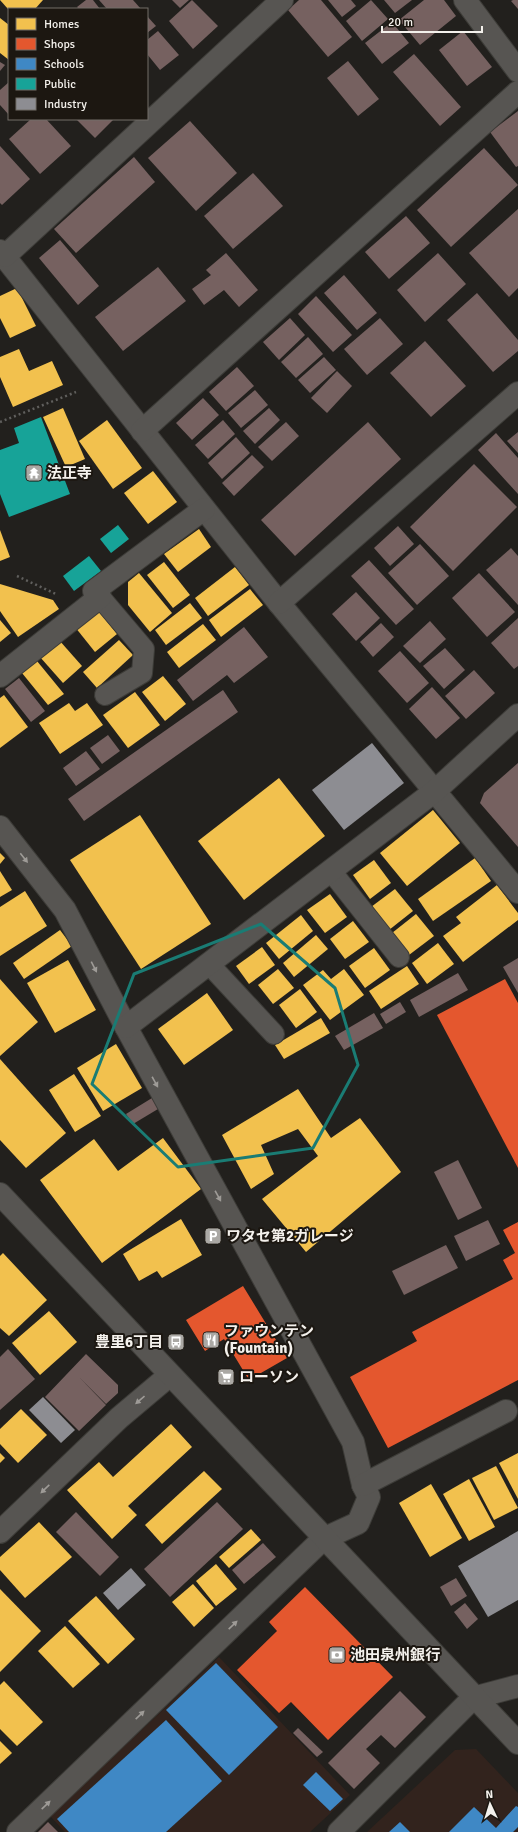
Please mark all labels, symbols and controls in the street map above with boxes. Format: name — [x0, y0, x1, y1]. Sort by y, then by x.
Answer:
legend — [8, 8, 148, 120]
scale bar — [382, 8, 482, 34]
text: 20 m — [388, 15, 413, 30]
text: Homes — [44, 17, 79, 32]
text: Shops — [44, 37, 75, 52]
text: Schools — [44, 57, 84, 72]
text: Public — [44, 77, 76, 92]
text: Industry — [44, 97, 87, 112]
temple icon: 法正寺 — [24, 463, 44, 483]
place label: 法正寺 — [47, 464, 92, 482]
one-way arrow — [20, 853, 28, 864]
one-way arrow — [91, 961, 97, 973]
one-way arrow — [152, 1076, 159, 1087]
one-way arrow — [214, 1190, 221, 1201]
parking icon: ワタセ第2ガレージ — [203, 1226, 223, 1246]
place label: ワタセ第2ガレージ — [226, 1227, 354, 1245]
place label: ファウンテン (Fountain) — [224, 1322, 314, 1357]
restaurant icon: ファウンテン (Fountain) — [201, 1330, 221, 1350]
bus stop icon: 豊里6丁目 — [166, 1332, 186, 1352]
place label: 豊里6丁目 — [95, 1333, 163, 1351]
supermarket icon: ローソン — [216, 1367, 236, 1387]
place label: ローソン — [239, 1368, 299, 1386]
one-way arrow — [135, 1396, 146, 1405]
one-way arrow — [40, 1484, 50, 1494]
one-way arrow — [229, 1621, 238, 1630]
bank icon: 池田泉州銀行 — [327, 1645, 347, 1665]
place label: 池田泉州銀行 — [350, 1646, 440, 1664]
one-way arrow — [135, 1710, 145, 1720]
north arrow — [470, 1784, 510, 1824]
text: N — [485, 1788, 494, 1801]
one-way arrow — [41, 1800, 51, 1810]

